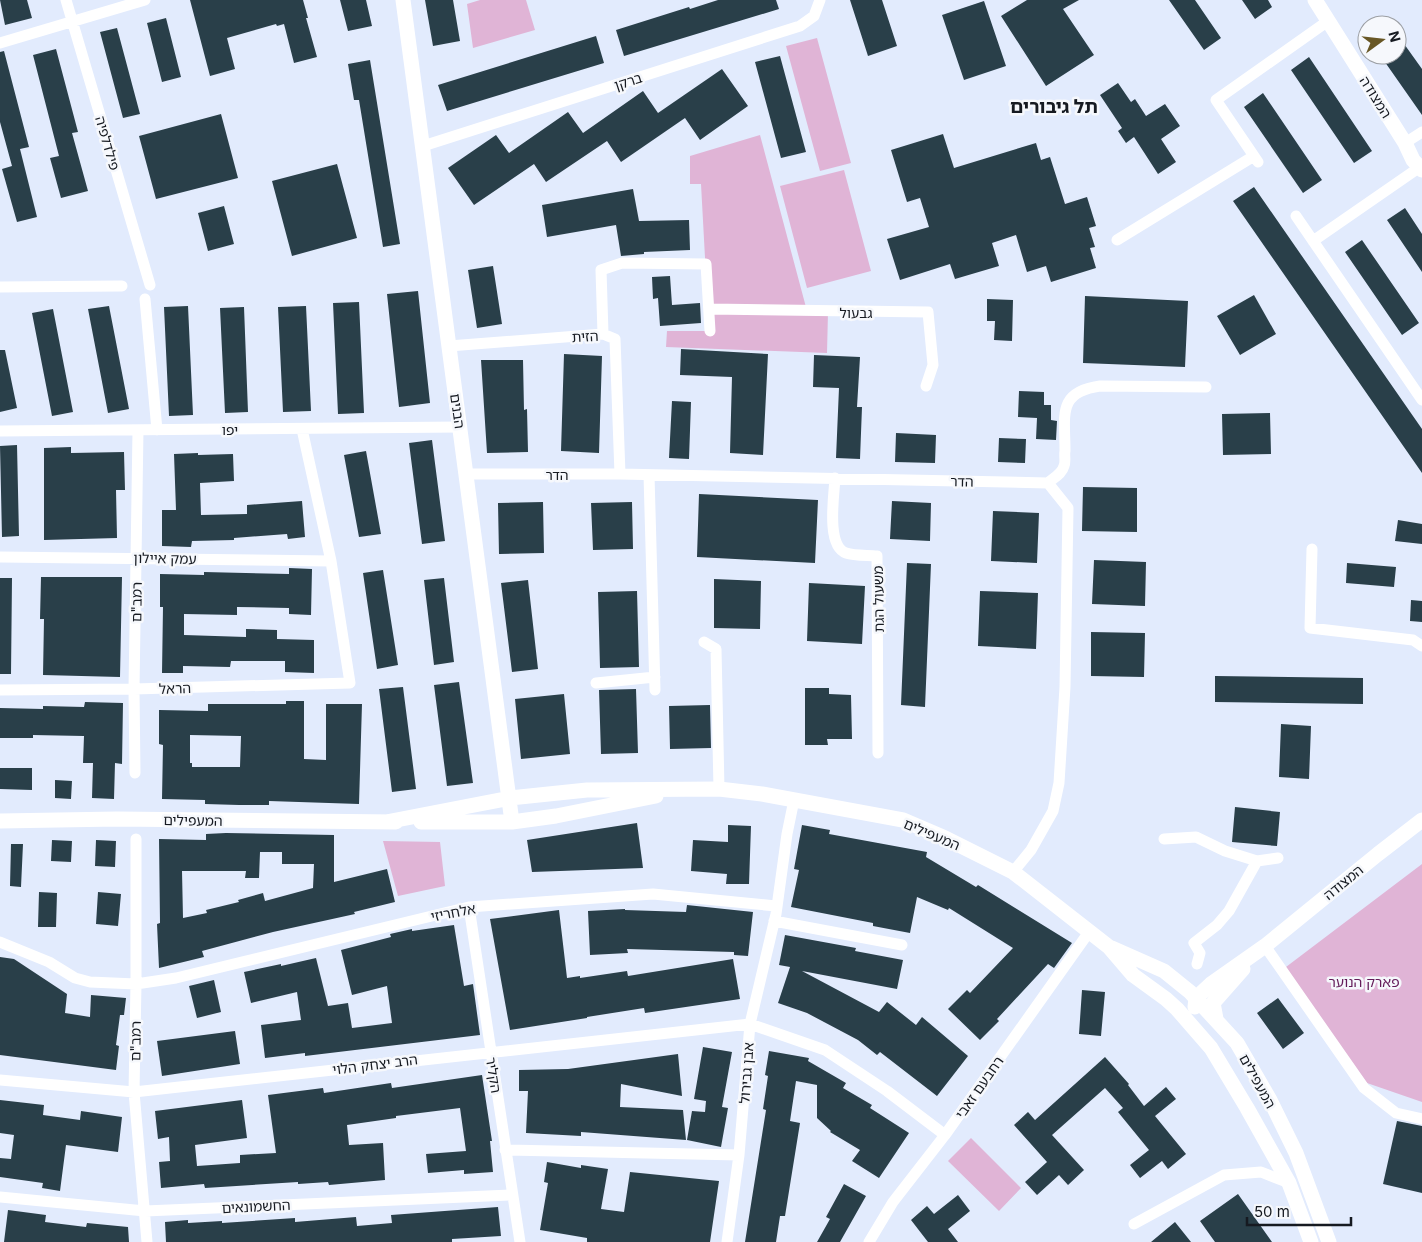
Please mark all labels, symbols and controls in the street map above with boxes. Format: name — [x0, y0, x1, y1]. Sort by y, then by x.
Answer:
north arrow — [1357, 15, 1407, 65]
text: N — [1385, 29, 1405, 44]
street label: ברקן — [612, 69, 644, 93]
street label: המצודה — [1357, 73, 1395, 121]
district label: תל גיבורים — [1010, 95, 1098, 118]
street label: פילדלפיה — [92, 114, 124, 172]
street label: גבעול — [839, 304, 873, 321]
street label: הזית — [571, 327, 599, 345]
street label: הבנים — [447, 392, 469, 430]
street label: יפו — [222, 421, 238, 438]
street label: הדר — [545, 466, 569, 483]
street label: הדר — [950, 472, 974, 490]
street label: עמק איילון — [133, 549, 197, 567]
street label: משעול הגת — [869, 565, 887, 633]
street label: רמב"ם — [127, 582, 145, 622]
street label: הראל — [159, 679, 191, 697]
street label: המעפילים — [163, 811, 223, 829]
street label: המעפילים — [901, 815, 963, 853]
street label: המצודה — [1320, 861, 1366, 903]
street label: אלחריזי — [429, 899, 477, 925]
park label: פארק הנוער — [1328, 973, 1400, 990]
street label: רמב"ם — [126, 1021, 144, 1061]
street label: אבן גבירול — [735, 1042, 757, 1104]
street label: הרב יצחק הלוי — [331, 1050, 419, 1078]
street label: המעפילים — [1236, 1051, 1280, 1111]
street label: רחבעם זאבי — [951, 1053, 1007, 1121]
street label: הקליר — [483, 1056, 505, 1094]
scale bar — [1247, 1194, 1351, 1226]
street label: החשמונאים — [221, 1196, 291, 1216]
text: 50 m — [1254, 1202, 1290, 1221]

